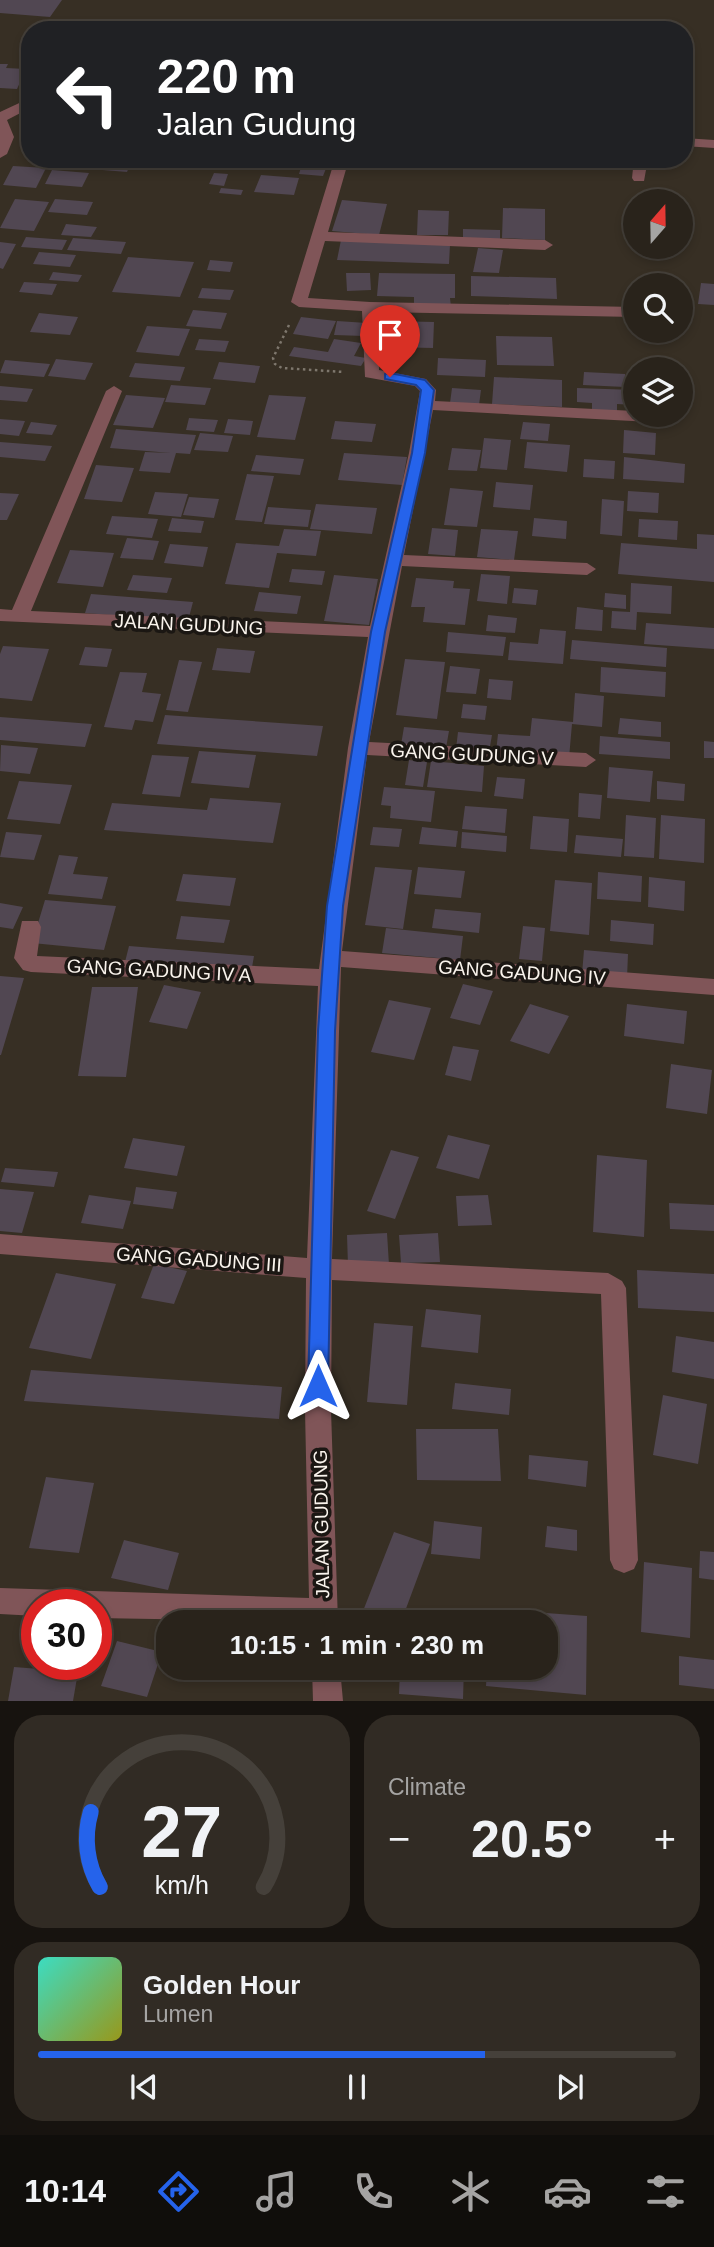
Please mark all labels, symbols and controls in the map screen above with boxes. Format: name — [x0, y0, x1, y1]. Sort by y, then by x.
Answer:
icon: left — [42, 49, 133, 140]
text: 220 m — [157, 49, 296, 103]
text: Jalan Gudung — [157, 106, 356, 142]
north arrow — [623, 189, 693, 259]
map controls — [623, 189, 693, 427]
button: search — [623, 273, 693, 343]
pin — [360, 305, 420, 377]
icon: arrive — [371, 316, 409, 354]
button: layers — [623, 357, 693, 427]
street label: JALAN GUDUNG — [114, 610, 264, 639]
street label: GANG GUDUNG V — [390, 740, 555, 769]
street label: GANG GADUNG IV A — [66, 955, 252, 986]
street label: GANG GADUNG IV — [438, 956, 607, 989]
street label: GANG GADUNG III — [116, 1243, 282, 1276]
position arrow — [281, 1349, 355, 1423]
street label: JALAN GUDUNG — [310, 1449, 333, 1599]
speed limit sign: 30 — [21, 1589, 112, 1680]
text: 10:15 · 1 min · 230 m — [230, 1630, 484, 1660]
text: Climate — [388, 1774, 466, 1800]
text: 27 — [142, 1792, 222, 1873]
text: 20.5° — [471, 1810, 593, 1868]
text: − — [388, 1818, 410, 1860]
text: + — [654, 1818, 676, 1860]
text: km/h — [155, 1871, 209, 1899]
text: Golden Hour — [143, 1970, 300, 2000]
text: Lumen — [143, 2001, 213, 2027]
icon: previous — [125, 2068, 163, 2106]
icon: pause — [338, 2068, 376, 2106]
icon: next — [551, 2068, 589, 2106]
icon: directions — [154, 2167, 203, 2216]
icon: music — [252, 2167, 301, 2216]
icon: phone — [349, 2167, 398, 2216]
icon: climate — [446, 2167, 495, 2216]
icon: car — [543, 2167, 592, 2216]
icon: filters — [641, 2167, 690, 2216]
text: 10:14 — [24, 2173, 106, 2209]

